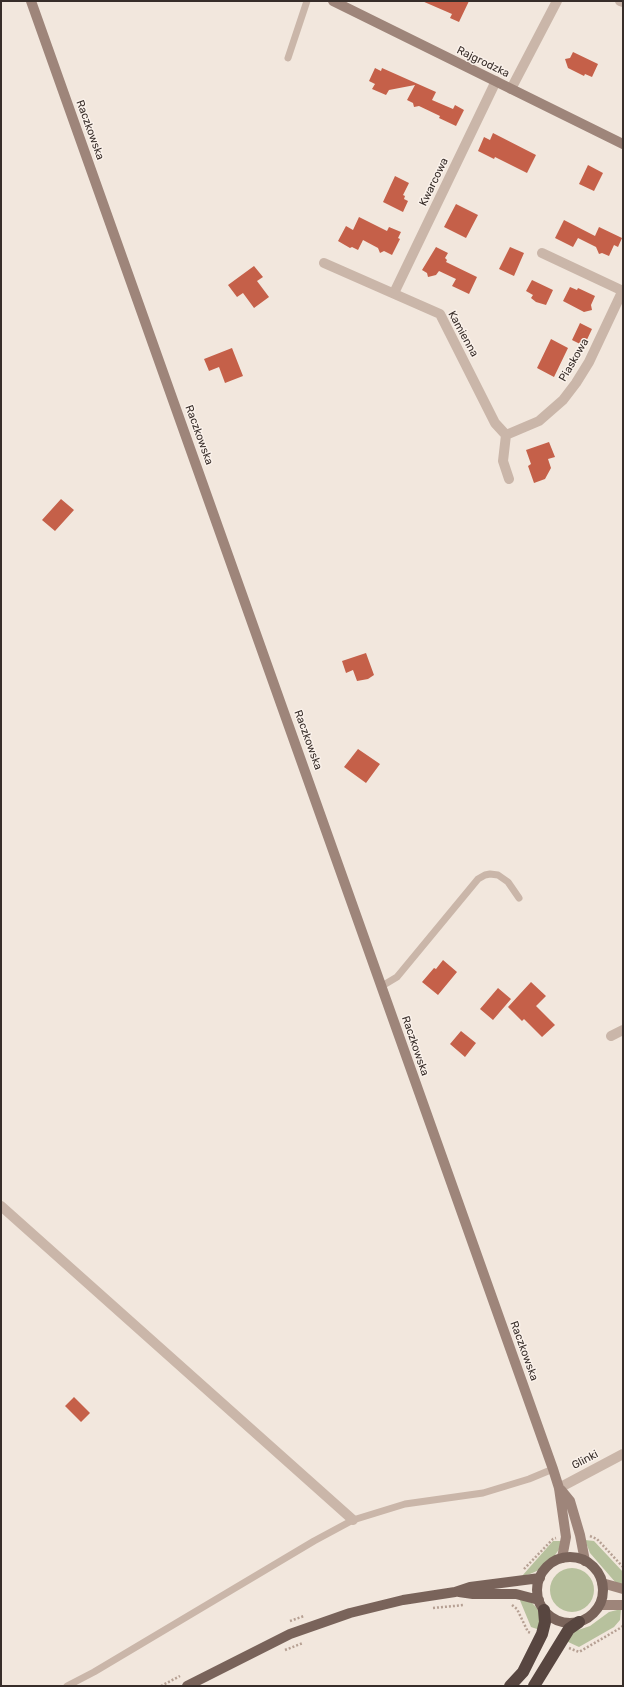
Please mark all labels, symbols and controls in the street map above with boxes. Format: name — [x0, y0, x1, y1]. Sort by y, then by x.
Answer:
street label: Rajgrodzka — [455, 44, 511, 80]
street label: Raczkowska — [73, 98, 107, 162]
street label: Kwarcowa — [417, 156, 451, 208]
street label: Kamienna — [445, 309, 481, 359]
street label: Piaskowa — [556, 336, 592, 384]
street label: Raczkowska — [182, 403, 216, 467]
street label: Raczkowska — [291, 708, 325, 772]
street label: Raczkowska — [399, 1014, 431, 1078]
street label: Raczkowska — [507, 1319, 541, 1383]
street label: Glinki — [570, 1448, 600, 1472]

